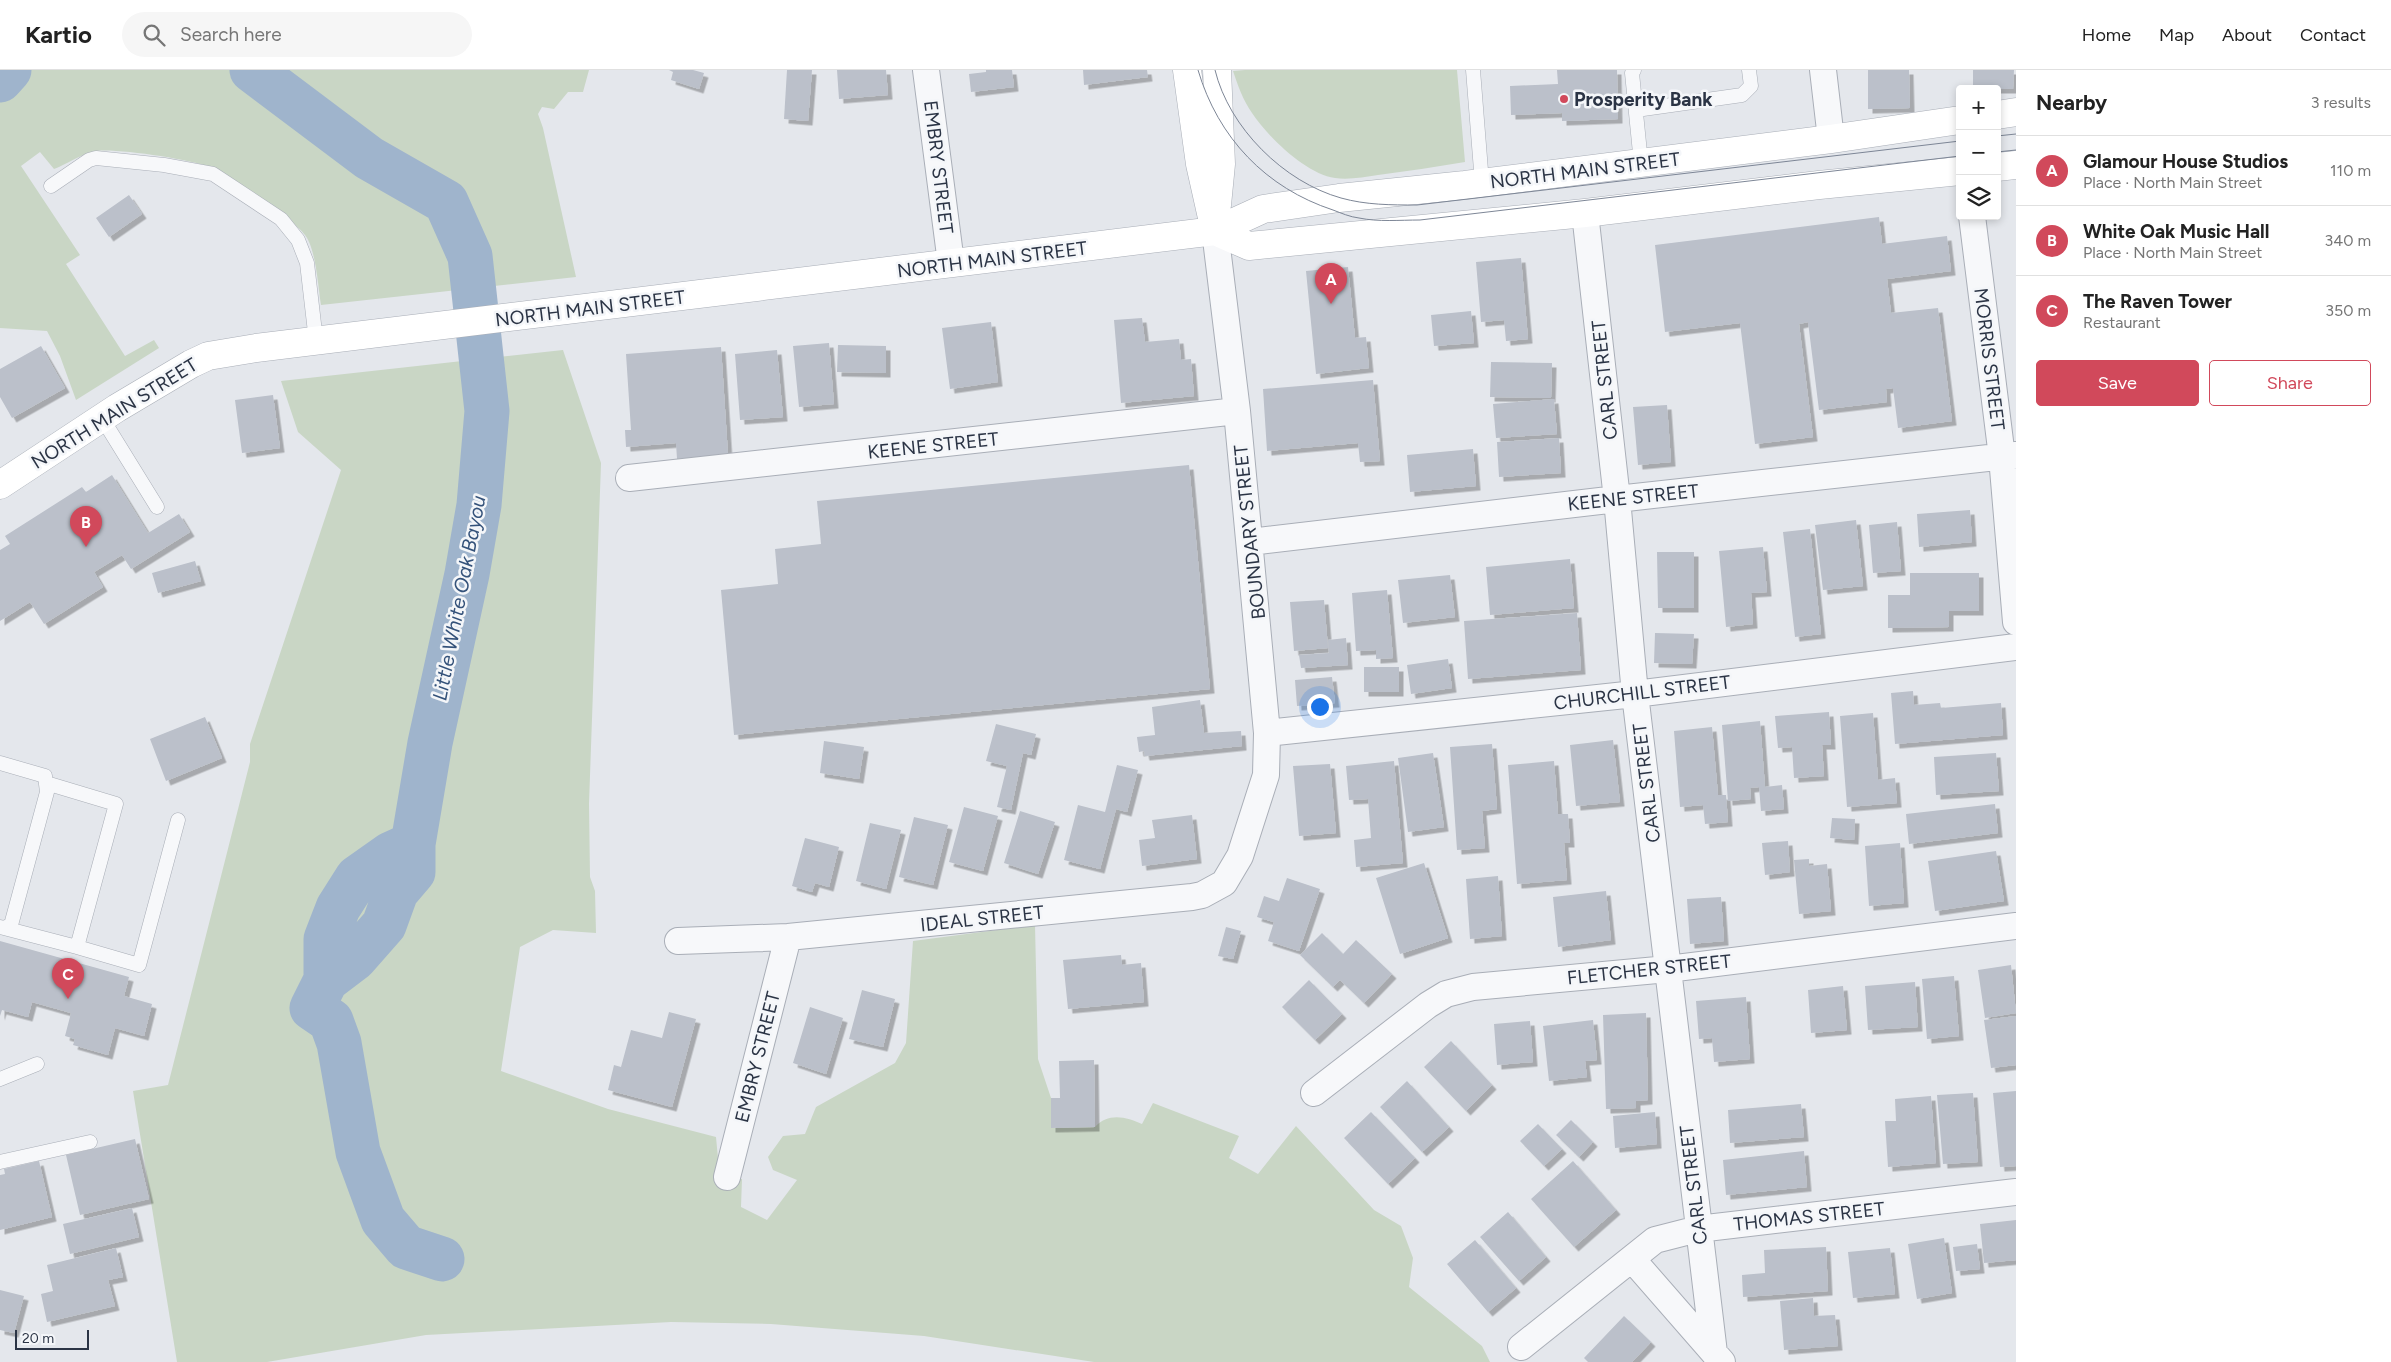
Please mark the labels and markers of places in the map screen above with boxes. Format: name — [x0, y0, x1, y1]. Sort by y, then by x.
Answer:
place label: Prosperity Bank — [1574, 88, 1713, 111]
marker: Prosperity Bank — [1558, 93, 1570, 105]
pin: A — [1315, 263, 1347, 304]
pin: B — [70, 506, 102, 547]
pin: C — [52, 958, 84, 999]

